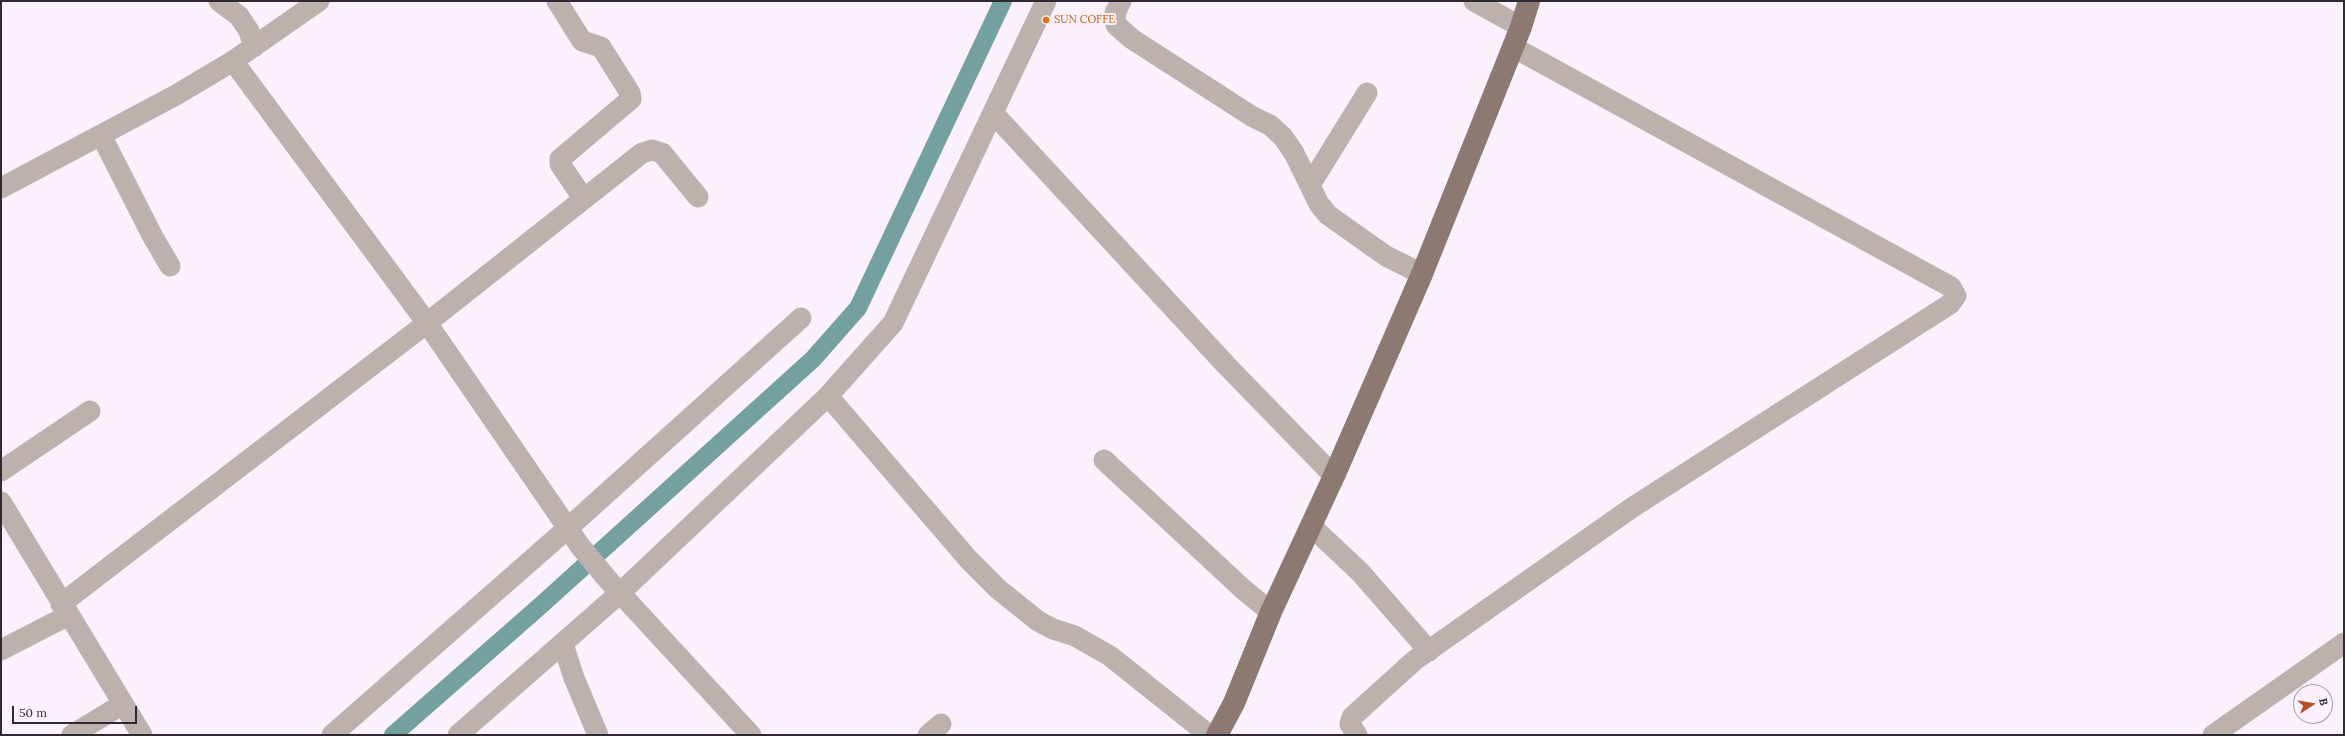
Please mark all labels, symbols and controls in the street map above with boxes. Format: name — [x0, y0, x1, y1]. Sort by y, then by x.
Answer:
place label: SUN COFFE — [1054, 13, 1115, 27]
marker: SUN COFFE — [1041, 15, 1051, 25]
north arrow — [2293, 684, 2333, 724]
text: B — [2316, 697, 2331, 707]
scale bar — [14, 698, 139, 724]
text: 50 m — [19, 705, 47, 720]

